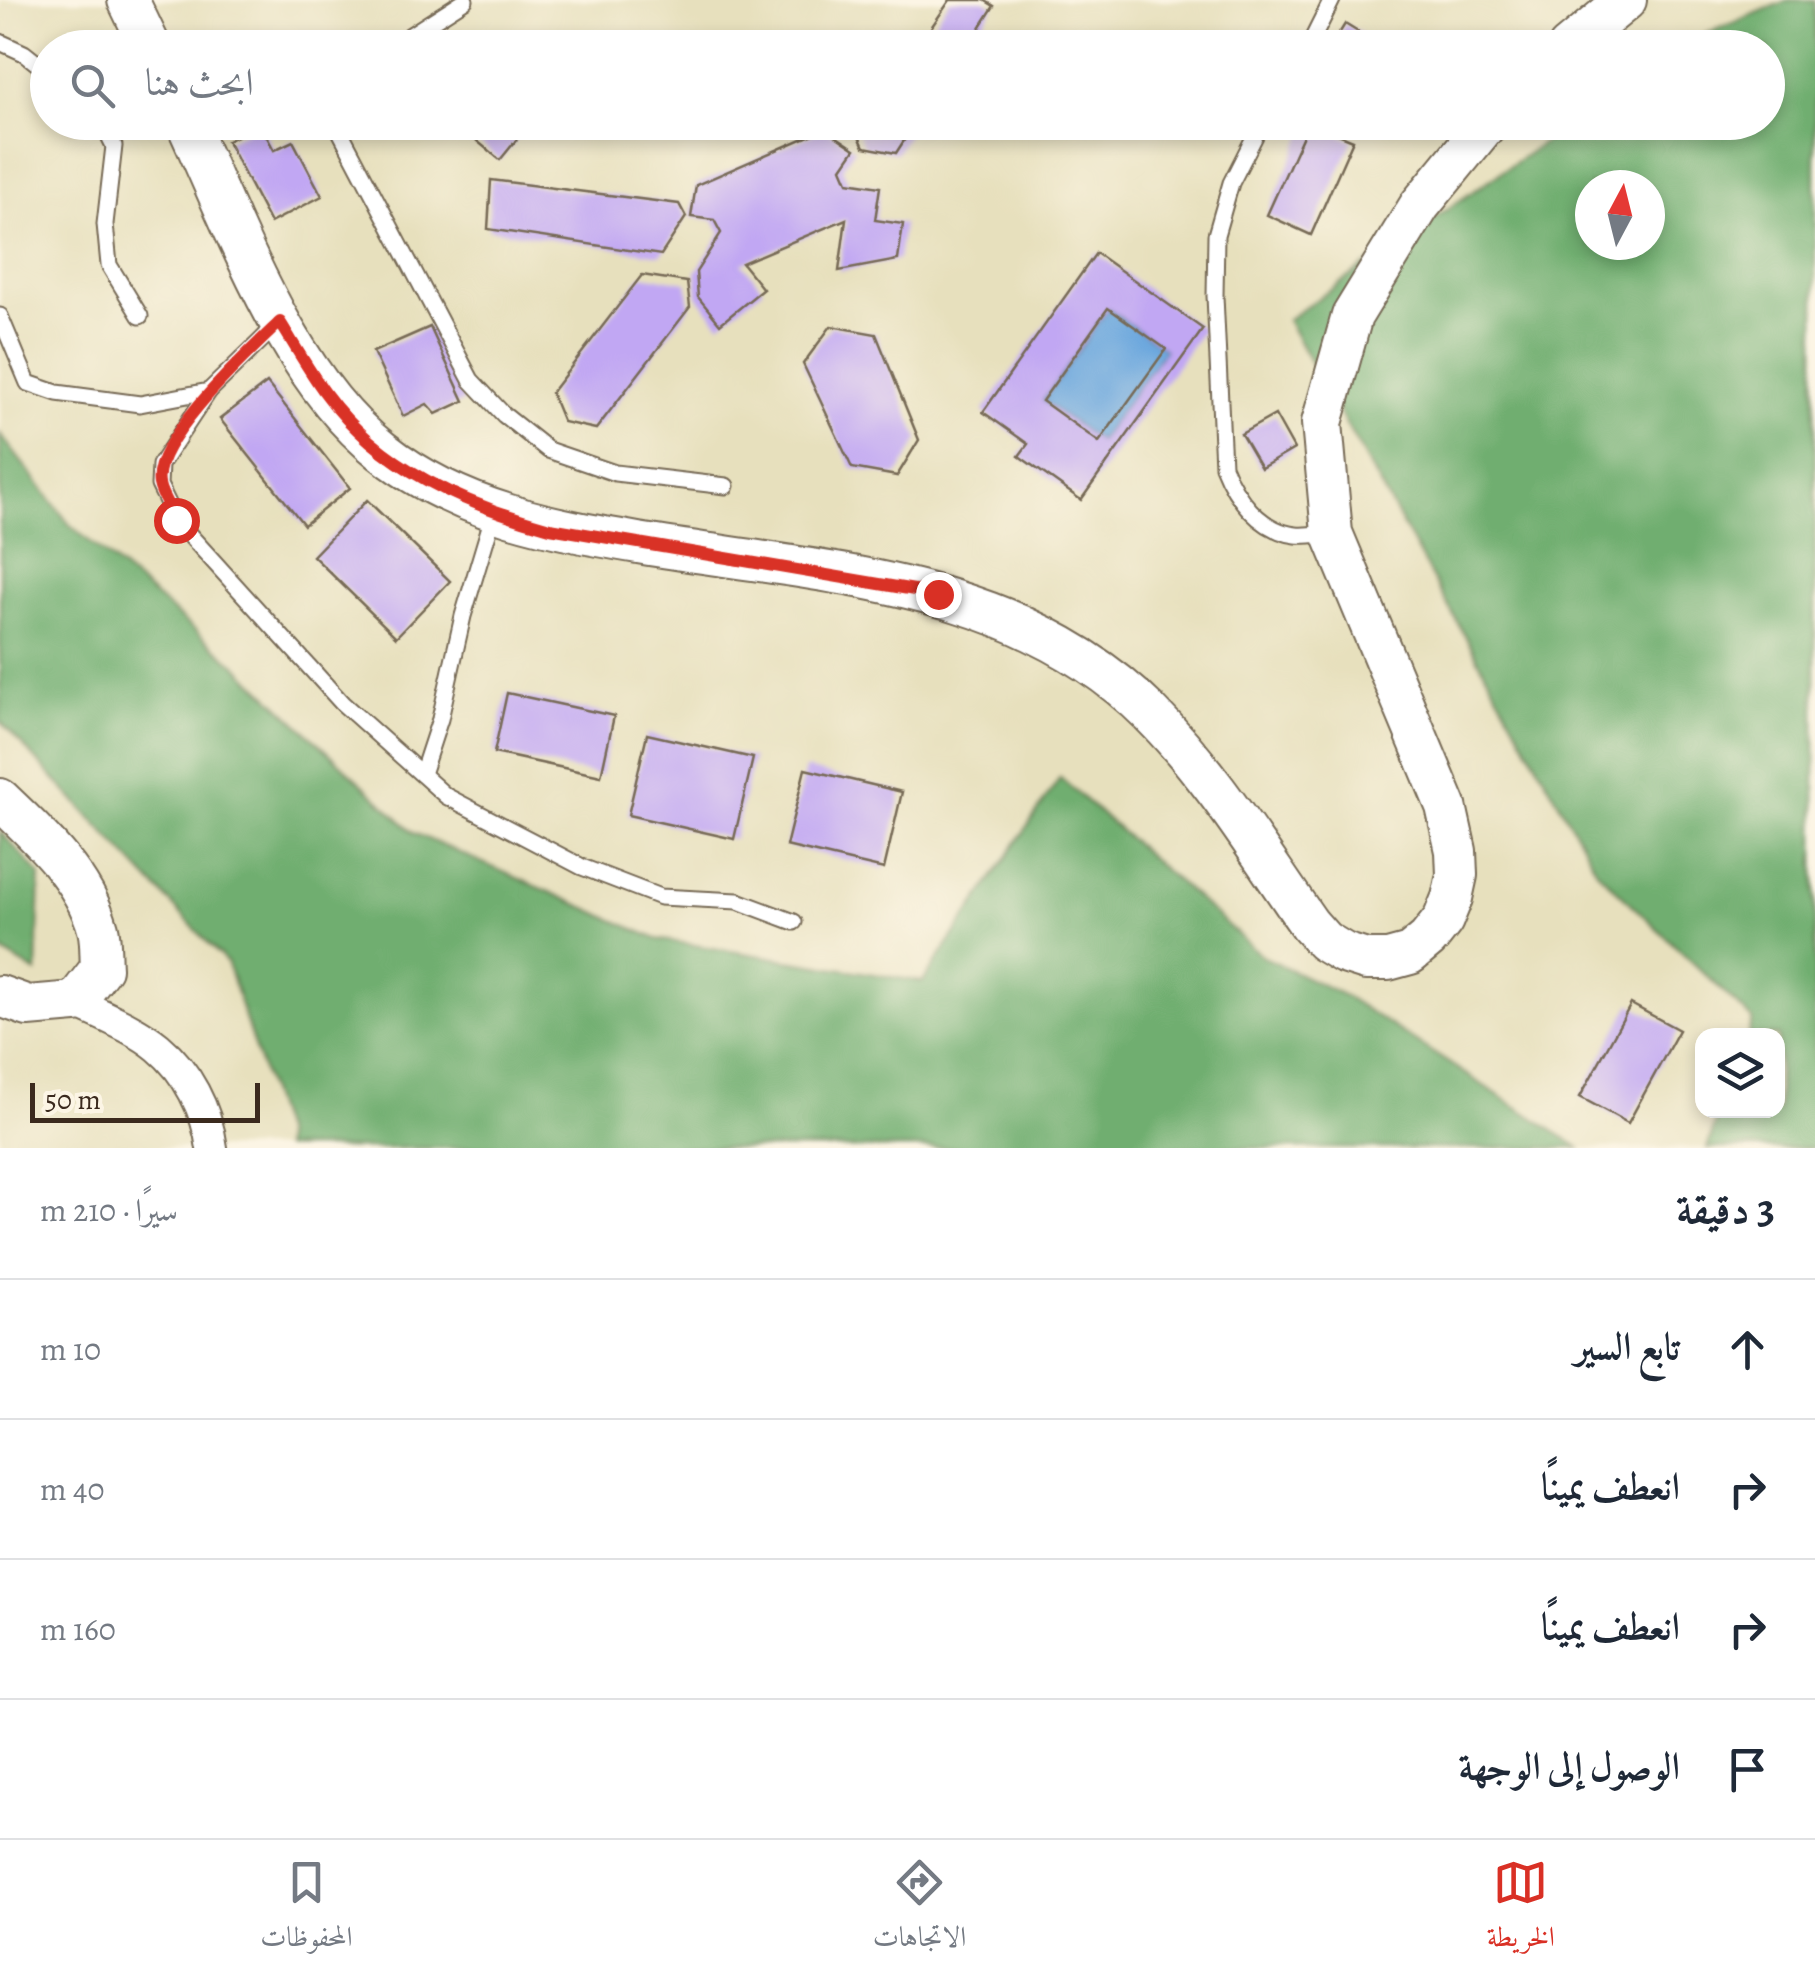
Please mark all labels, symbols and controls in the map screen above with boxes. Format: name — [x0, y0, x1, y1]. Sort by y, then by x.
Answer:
search box — [30, 30, 1785, 140]
text: ابحث هنا — [145, 56, 254, 108]
icon: search — [65, 58, 120, 113]
north arrow — [1575, 170, 1665, 260]
route start — [154, 498, 200, 544]
route end — [916, 572, 962, 618]
map controls — [1695, 1028, 1785, 1118]
button: layers — [1695, 1028, 1785, 1118]
scale bar — [30, 1078, 260, 1122]
text: 50 m — [45, 1081, 101, 1119]
text: 3 دقيقة — [1676, 1180, 1775, 1237]
text: سيرًا · 210 m — [40, 1188, 178, 1232]
text: تابع السير — [1574, 1320, 1680, 1372]
icon: ahead — [1720, 1322, 1775, 1377]
text: 10 m — [40, 1327, 101, 1371]
text: انعطف يمينًا — [1541, 1460, 1680, 1512]
icon: right — [1720, 1462, 1775, 1517]
text: 40 m — [40, 1467, 105, 1511]
text: انعطف يمينًا — [1541, 1600, 1680, 1652]
icon: right — [1720, 1602, 1775, 1657]
text: 160 m — [40, 1607, 116, 1651]
text: الوصول إلى الوجهة — [1459, 1740, 1680, 1792]
icon: arrive — [1720, 1742, 1775, 1797]
tab: المحفوظات — [260, 1855, 352, 1964]
tab: الاتجاهات — [873, 1855, 966, 1964]
tab: الخريطة — [1487, 1855, 1555, 1964]

